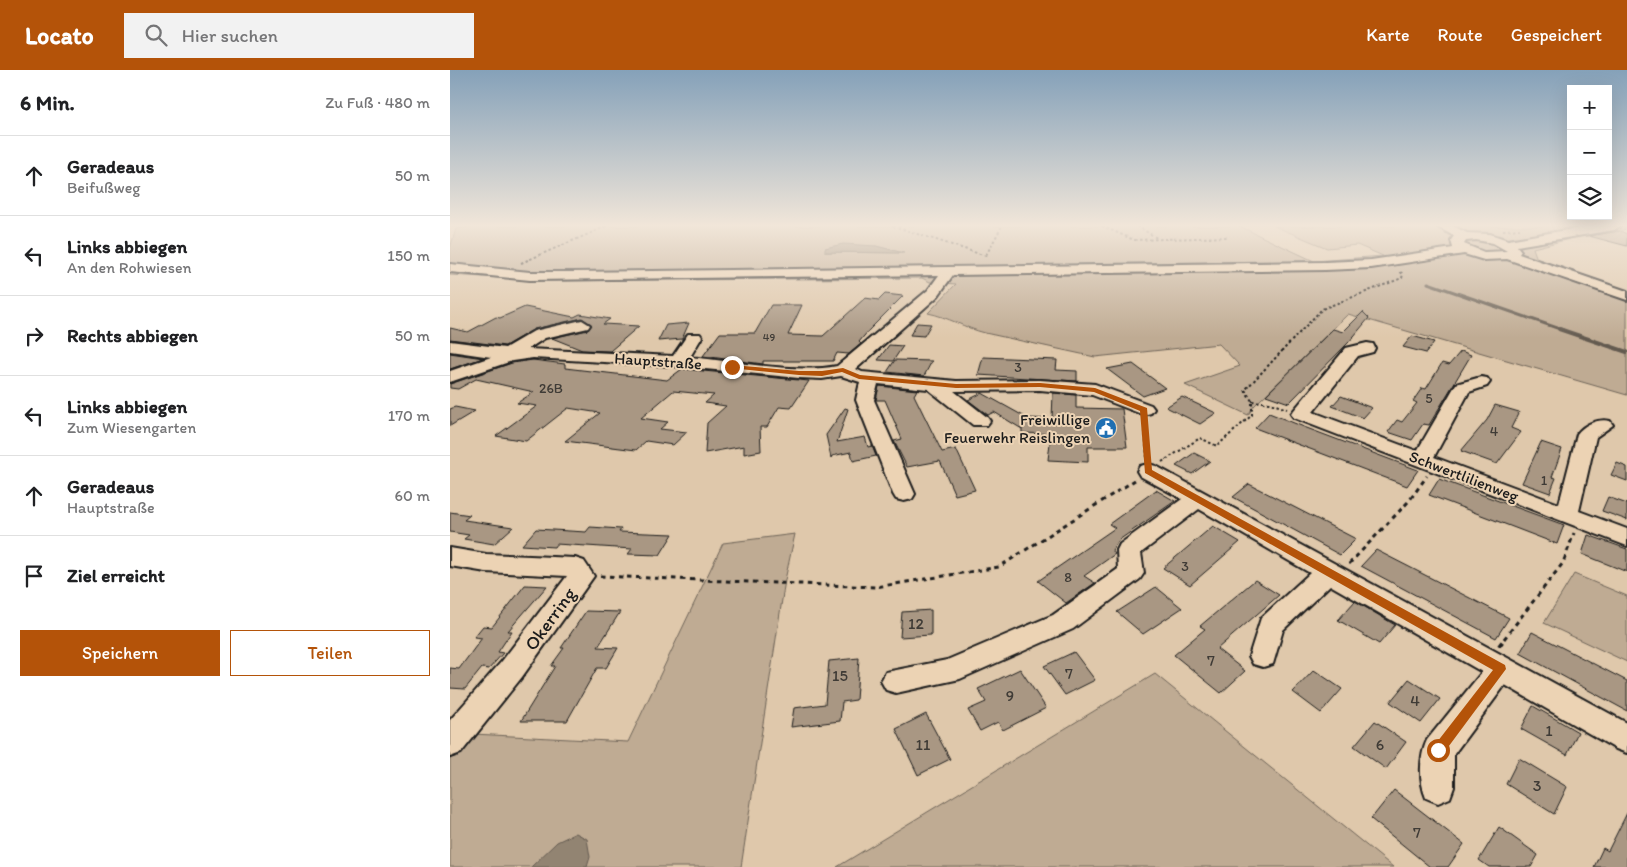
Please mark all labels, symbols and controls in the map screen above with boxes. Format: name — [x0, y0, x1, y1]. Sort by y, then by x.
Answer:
search box — [124, 13, 474, 58]
text: Locato — [25, 21, 94, 50]
icon: search — [142, 21, 170, 49]
text: Hier suchen — [182, 24, 278, 47]
text: Karte — [1366, 24, 1409, 46]
text: Route — [1437, 24, 1483, 46]
text: Gespeichert — [1511, 24, 1602, 46]
map controls — [1567, 85, 1612, 220]
button: + — [1567, 85, 1612, 130]
text: 6 Min. — [20, 90, 75, 115]
text: Zu Fuß · 480 m — [325, 93, 430, 112]
button: − — [1567, 130, 1612, 175]
text: Geradeaus — [67, 155, 154, 178]
icon: ahead — [20, 162, 48, 190]
text: 50 m — [395, 166, 430, 185]
button: layers — [1567, 175, 1612, 220]
text: Beifußweg — [67, 178, 141, 197]
text: Links abbiegen — [67, 235, 187, 258]
icon: left — [20, 242, 48, 270]
text: 150 m — [387, 246, 430, 265]
text: An den Rohwiesen — [67, 258, 192, 277]
icon: right — [20, 322, 48, 350]
text: Rechts abbiegen — [67, 324, 198, 347]
text: 50 m — [395, 326, 430, 345]
house number: 49 — [763, 331, 775, 344]
street label: Hauptstraße — [614, 348, 702, 374]
route end — [721, 356, 744, 379]
house number: 3 — [1014, 359, 1022, 376]
house number: 26B — [539, 380, 563, 397]
house number: 5 — [1425, 390, 1433, 407]
text: Links abbiegen — [67, 395, 187, 418]
icon: left — [20, 402, 48, 430]
text: 170 m — [388, 406, 430, 425]
place label: Freiwillige Feuerwehr Reislingen — [944, 410, 1090, 447]
public building icon: Freiwillige Feuerwehr Reislingen — [1094, 416, 1118, 440]
text: Zum Wiesengarten — [67, 418, 196, 437]
house number: 4 — [1490, 423, 1499, 440]
street label: Schwertlilienweg — [1407, 446, 1522, 506]
house number: 1 — [1541, 472, 1548, 489]
text: Geradeaus — [67, 475, 154, 498]
icon: ahead — [20, 482, 48, 510]
text: 60 m — [395, 486, 430, 505]
text: Hauptstraße — [67, 498, 155, 517]
house number: 3 — [1181, 558, 1189, 575]
icon: arrive — [20, 562, 48, 590]
text: Ziel erreicht — [67, 564, 165, 587]
house number: 8 — [1064, 569, 1072, 586]
street label: Okerring — [519, 583, 581, 655]
house number: 12 — [908, 614, 925, 633]
button: Speichern — [20, 630, 220, 676]
button: Teilen — [230, 630, 430, 676]
house number: 7 — [1207, 651, 1215, 670]
house number: 7 — [1065, 664, 1073, 683]
house number: 15 — [832, 666, 848, 685]
house number: 9 — [1006, 686, 1014, 705]
house number: 4 — [1410, 691, 1420, 710]
house number: 1 — [1545, 721, 1553, 740]
house number: 11 — [916, 735, 931, 754]
house number: 6 — [1376, 735, 1384, 754]
route start — [1427, 739, 1450, 762]
house number: 3 — [1533, 776, 1542, 795]
house number: 7 — [1413, 823, 1421, 842]

